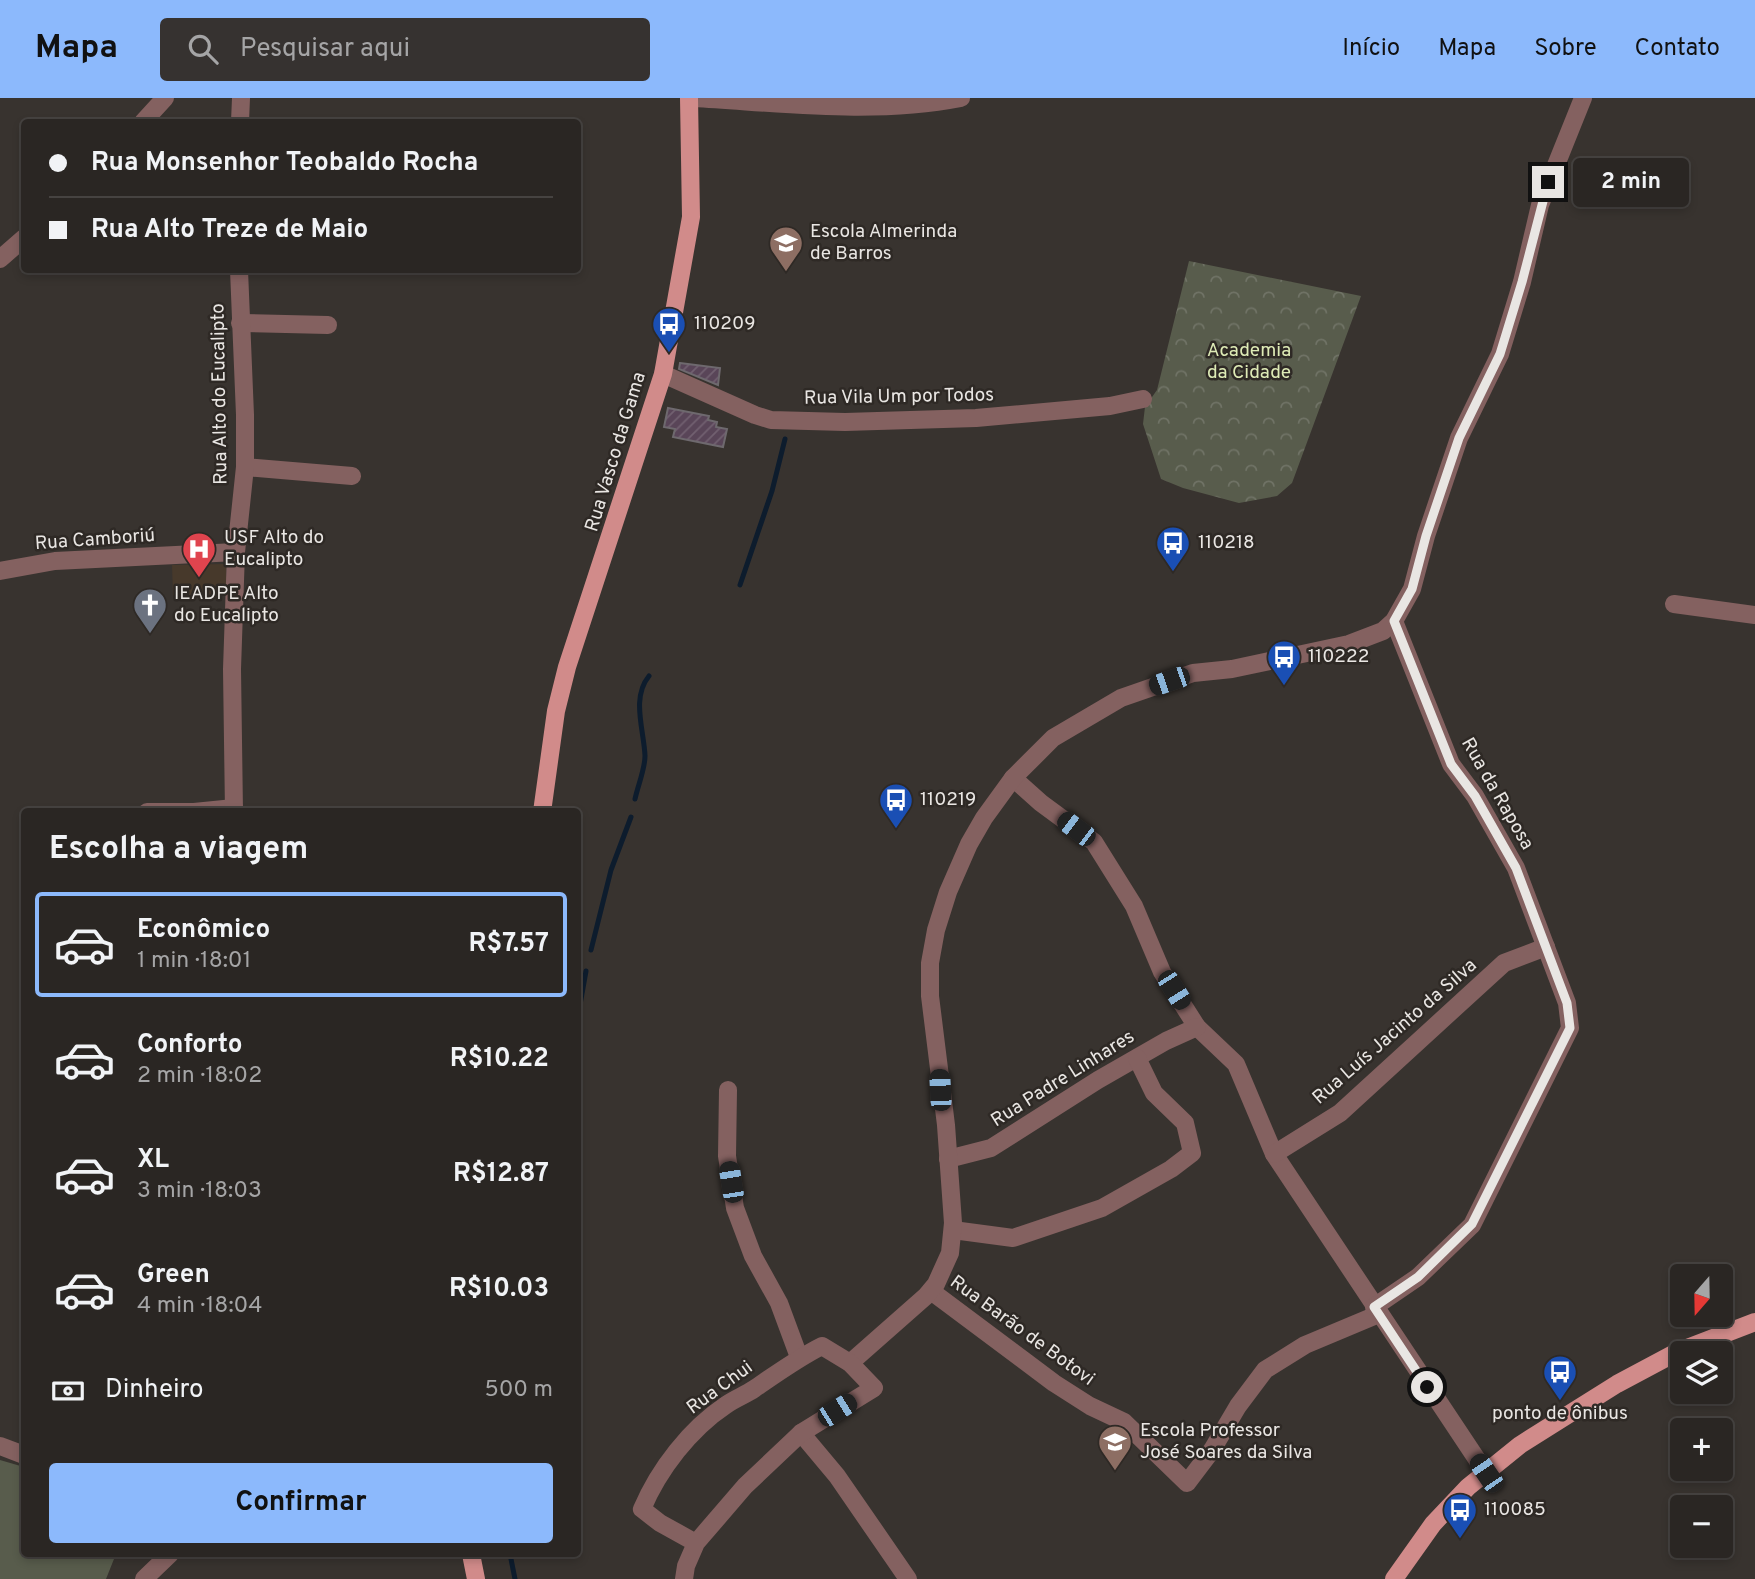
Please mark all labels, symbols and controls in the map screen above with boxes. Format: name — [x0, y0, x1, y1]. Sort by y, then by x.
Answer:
search box — [160, 18, 650, 81]
text: Mapa — [35, 28, 118, 70]
icon: search — [184, 30, 222, 68]
text: Pesquisar aqui — [240, 33, 410, 66]
text: Início — [1342, 34, 1400, 64]
text: Mapa — [1438, 34, 1496, 64]
text: Sobre — [1534, 34, 1597, 64]
text: Contato — [1635, 34, 1720, 64]
text: Rua Monsenhor Teobaldo Rocha — [91, 147, 478, 180]
callout: 2 min — [1572, 158, 1688, 206]
route end — [1532, 166, 1564, 198]
text: 2 min — [1601, 168, 1661, 197]
text: Rua Alto Treze de Maio — [91, 214, 368, 247]
place label: Escola Almerinda de Barros — [810, 220, 957, 266]
school or university icon: Escola Almerinda de Barros — [767, 224, 805, 273]
street label: Rua Alto do Eucalipto — [206, 303, 234, 485]
bus stop icon: 110209 — [650, 305, 688, 354]
place label: 110209 — [694, 312, 756, 336]
park label: Academia da Cidade — [1207, 339, 1291, 385]
street label: Rua Vasco da Gama — [580, 369, 652, 535]
street label: Rua Vila Um por Todos — [804, 383, 994, 411]
street label: Rua Camboriú — [34, 524, 156, 556]
bus stop icon: 110218 — [1154, 524, 1192, 573]
place label: USF Alto do Eucalipto — [224, 526, 324, 572]
hospital icon: USF Alto do Eucalipto — [180, 530, 218, 579]
place label: 110218 — [1198, 531, 1255, 555]
place label: IEADPE Alto do Eucalipto — [174, 582, 279, 628]
church icon: IEADPE Alto do Eucalipto — [131, 586, 169, 635]
bus stop icon: 110222 — [1265, 638, 1303, 687]
place label: 110222 — [1308, 645, 1369, 669]
car — [1146, 664, 1193, 698]
street label: Rua da Raposa — [1455, 734, 1539, 854]
bus stop icon: 110219 — [877, 781, 915, 830]
place label: 110219 — [920, 788, 976, 812]
car — [1053, 808, 1100, 850]
text: Escolha a viagem — [49, 830, 308, 870]
icon: car — [53, 913, 116, 976]
text: Econômico — [137, 914, 270, 947]
text: R$7.57 — [469, 928, 549, 961]
text: 1 min · 18:01 — [137, 947, 251, 976]
street label: Rua Luís Jacinto da Silva — [1308, 954, 1482, 1110]
car — [1154, 967, 1195, 1013]
street label: Rua Padre Linhares — [987, 1025, 1139, 1133]
icon: car — [53, 1028, 116, 1091]
text: Conforto — [137, 1029, 243, 1062]
text: R$10.22 — [450, 1043, 549, 1076]
text: 2 min · 18:02 — [137, 1062, 262, 1091]
car — [929, 1068, 952, 1112]
icon: car — [53, 1143, 116, 1206]
text: XL — [137, 1144, 169, 1177]
text: R$12.87 — [453, 1158, 549, 1191]
car — [718, 1160, 745, 1204]
text: 3 min · 18:03 — [137, 1177, 262, 1206]
icon: car — [53, 1258, 116, 1321]
text: Green — [137, 1259, 210, 1292]
north arrow — [1670, 1264, 1732, 1326]
map controls — [1670, 1264, 1733, 1558]
street label: Rua Barão de Botovi — [945, 1270, 1099, 1392]
text: R$10.03 — [449, 1273, 549, 1306]
text: 4 min · 18:04 — [137, 1292, 263, 1321]
button: layers — [1670, 1341, 1733, 1404]
bus stop icon: ponto de ônibus — [1541, 1353, 1579, 1402]
street label: Rua Chui — [682, 1356, 758, 1420]
route start — [1411, 1371, 1443, 1403]
icon: cash — [49, 1372, 87, 1410]
text: Dinheiro — [105, 1374, 204, 1407]
text: 500 m — [485, 1376, 553, 1405]
car — [814, 1390, 861, 1430]
place label: ponto de ônibus — [1492, 1402, 1628, 1426]
button: + — [1670, 1418, 1733, 1481]
place label: Escola Professor José Soares da Silva — [1140, 1419, 1312, 1465]
school or university icon: Escola Professor José Soares da Silva — [1096, 1423, 1134, 1472]
car — [1466, 1450, 1507, 1496]
button: Confirmar — [49, 1463, 553, 1543]
bus stop icon: 110085 — [1441, 1491, 1479, 1540]
button: − — [1670, 1495, 1733, 1558]
place label: 110085 — [1484, 1498, 1546, 1522]

